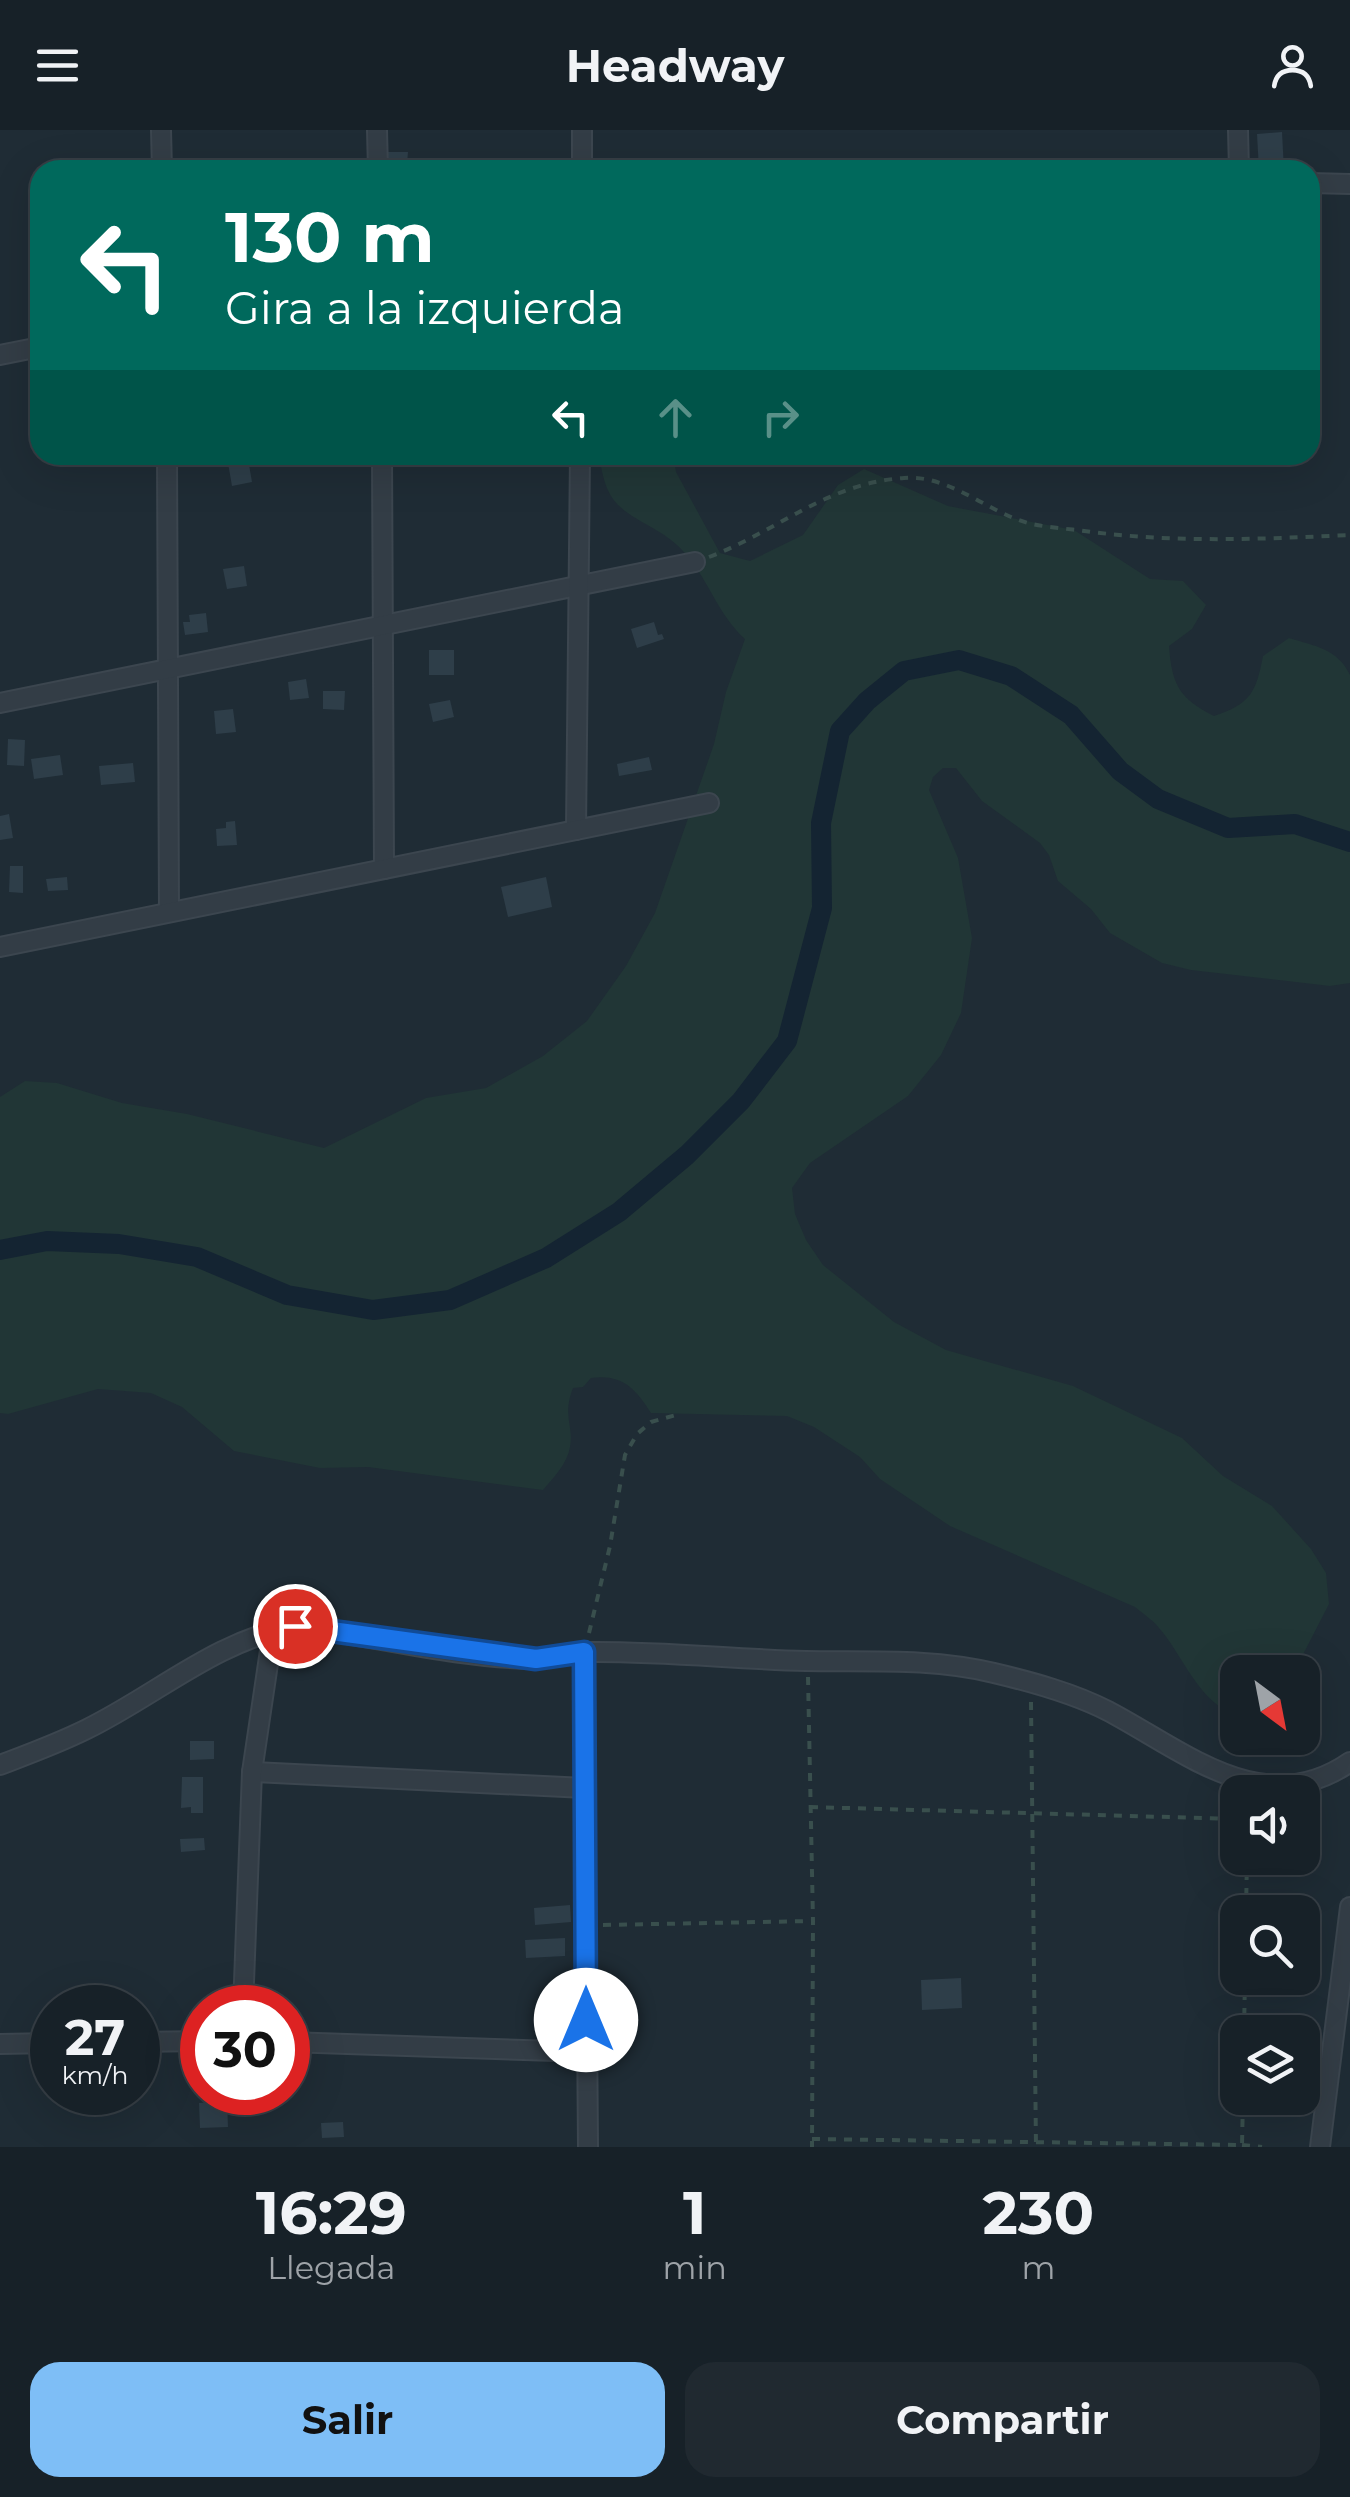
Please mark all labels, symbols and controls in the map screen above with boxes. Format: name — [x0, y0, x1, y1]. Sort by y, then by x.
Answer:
icon: menu — [30, 38, 85, 93]
text: Headway — [566, 38, 784, 93]
icon: person — [1265, 38, 1320, 93]
text: 130 m — [225, 194, 435, 280]
icon: left — [60, 200, 190, 330]
text: Gira a la izquierda — [225, 280, 625, 335]
icon: left — [543, 390, 598, 445]
icon: ahead — [648, 390, 703, 445]
icon: right — [753, 390, 808, 445]
pin — [253, 1584, 338, 1669]
icon: arrive — [268, 1599, 323, 1654]
north arrow — [1220, 1655, 1320, 1755]
map controls — [1220, 1655, 1320, 2115]
button: sound — [1220, 1775, 1320, 1875]
button: search — [1220, 1895, 1320, 1995]
position arrow — [534, 1968, 638, 2072]
speed limit sign: 30 — [180, 1985, 310, 2115]
text: 27 — [65, 2007, 125, 2068]
button: layers — [1220, 2015, 1320, 2115]
text: km/h — [62, 2060, 128, 2090]
text: 16:29 — [256, 2176, 407, 2249]
text: 1 — [683, 2176, 706, 2249]
text: 230 — [983, 2176, 1094, 2249]
text: Llegada — [267, 2248, 395, 2287]
text: min — [663, 2248, 727, 2287]
text: m — [1021, 2248, 1055, 2287]
button: Salir — [30, 2362, 665, 2477]
button: Compartir — [685, 2362, 1320, 2477]

